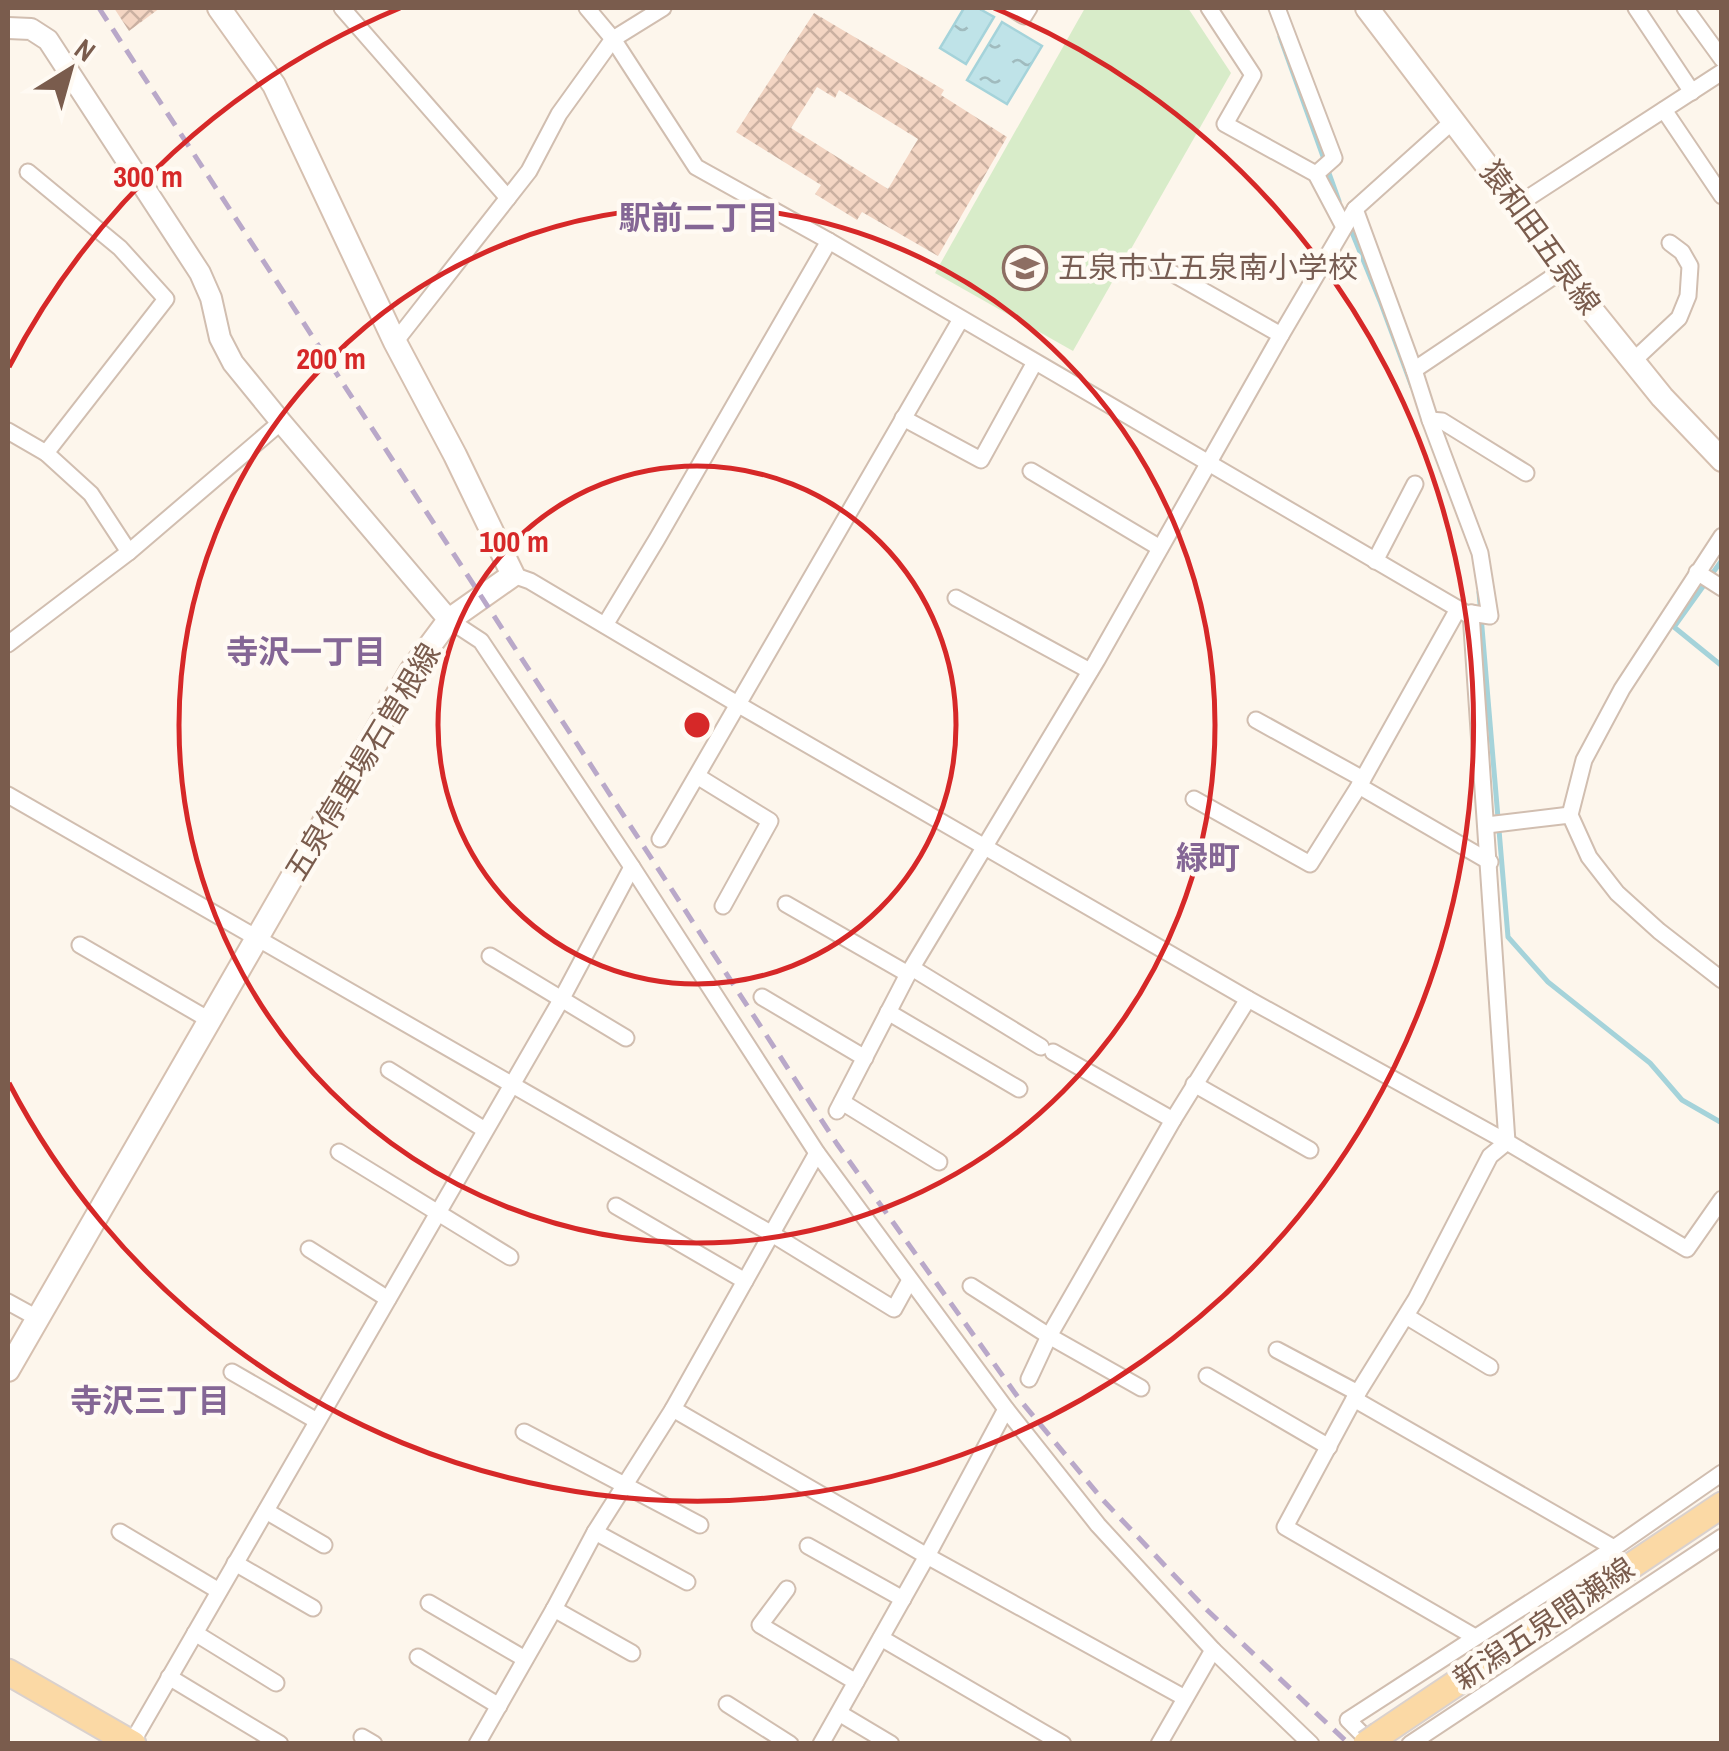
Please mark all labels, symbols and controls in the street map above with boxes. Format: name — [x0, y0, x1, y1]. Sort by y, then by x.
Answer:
north arrow — [20, 20, 120, 120]
text: N — [67, 30, 103, 70]
street label: 猿和田五泉線 — [1472, 153, 1610, 322]
text: 300 m — [113, 156, 183, 196]
district label: 駅前二丁目 — [619, 196, 779, 239]
school or university icon: 五泉市立五泉南小学校 — [1002, 245, 1048, 291]
place label: 五泉市立五泉南小学校 — [1058, 247, 1358, 287]
text: 200 m — [296, 338, 366, 378]
text: 100 m — [479, 521, 549, 561]
district label: 寺沢一丁目 — [226, 630, 386, 673]
street label: 五泉停車場石曽根線 — [275, 635, 449, 888]
centre of rings — [679, 707, 715, 743]
district label: 緑町 — [1176, 836, 1240, 879]
district label: 寺沢三丁目 — [70, 1379, 230, 1422]
street label: 新潟五泉間瀬線 — [1445, 1548, 1642, 1698]

